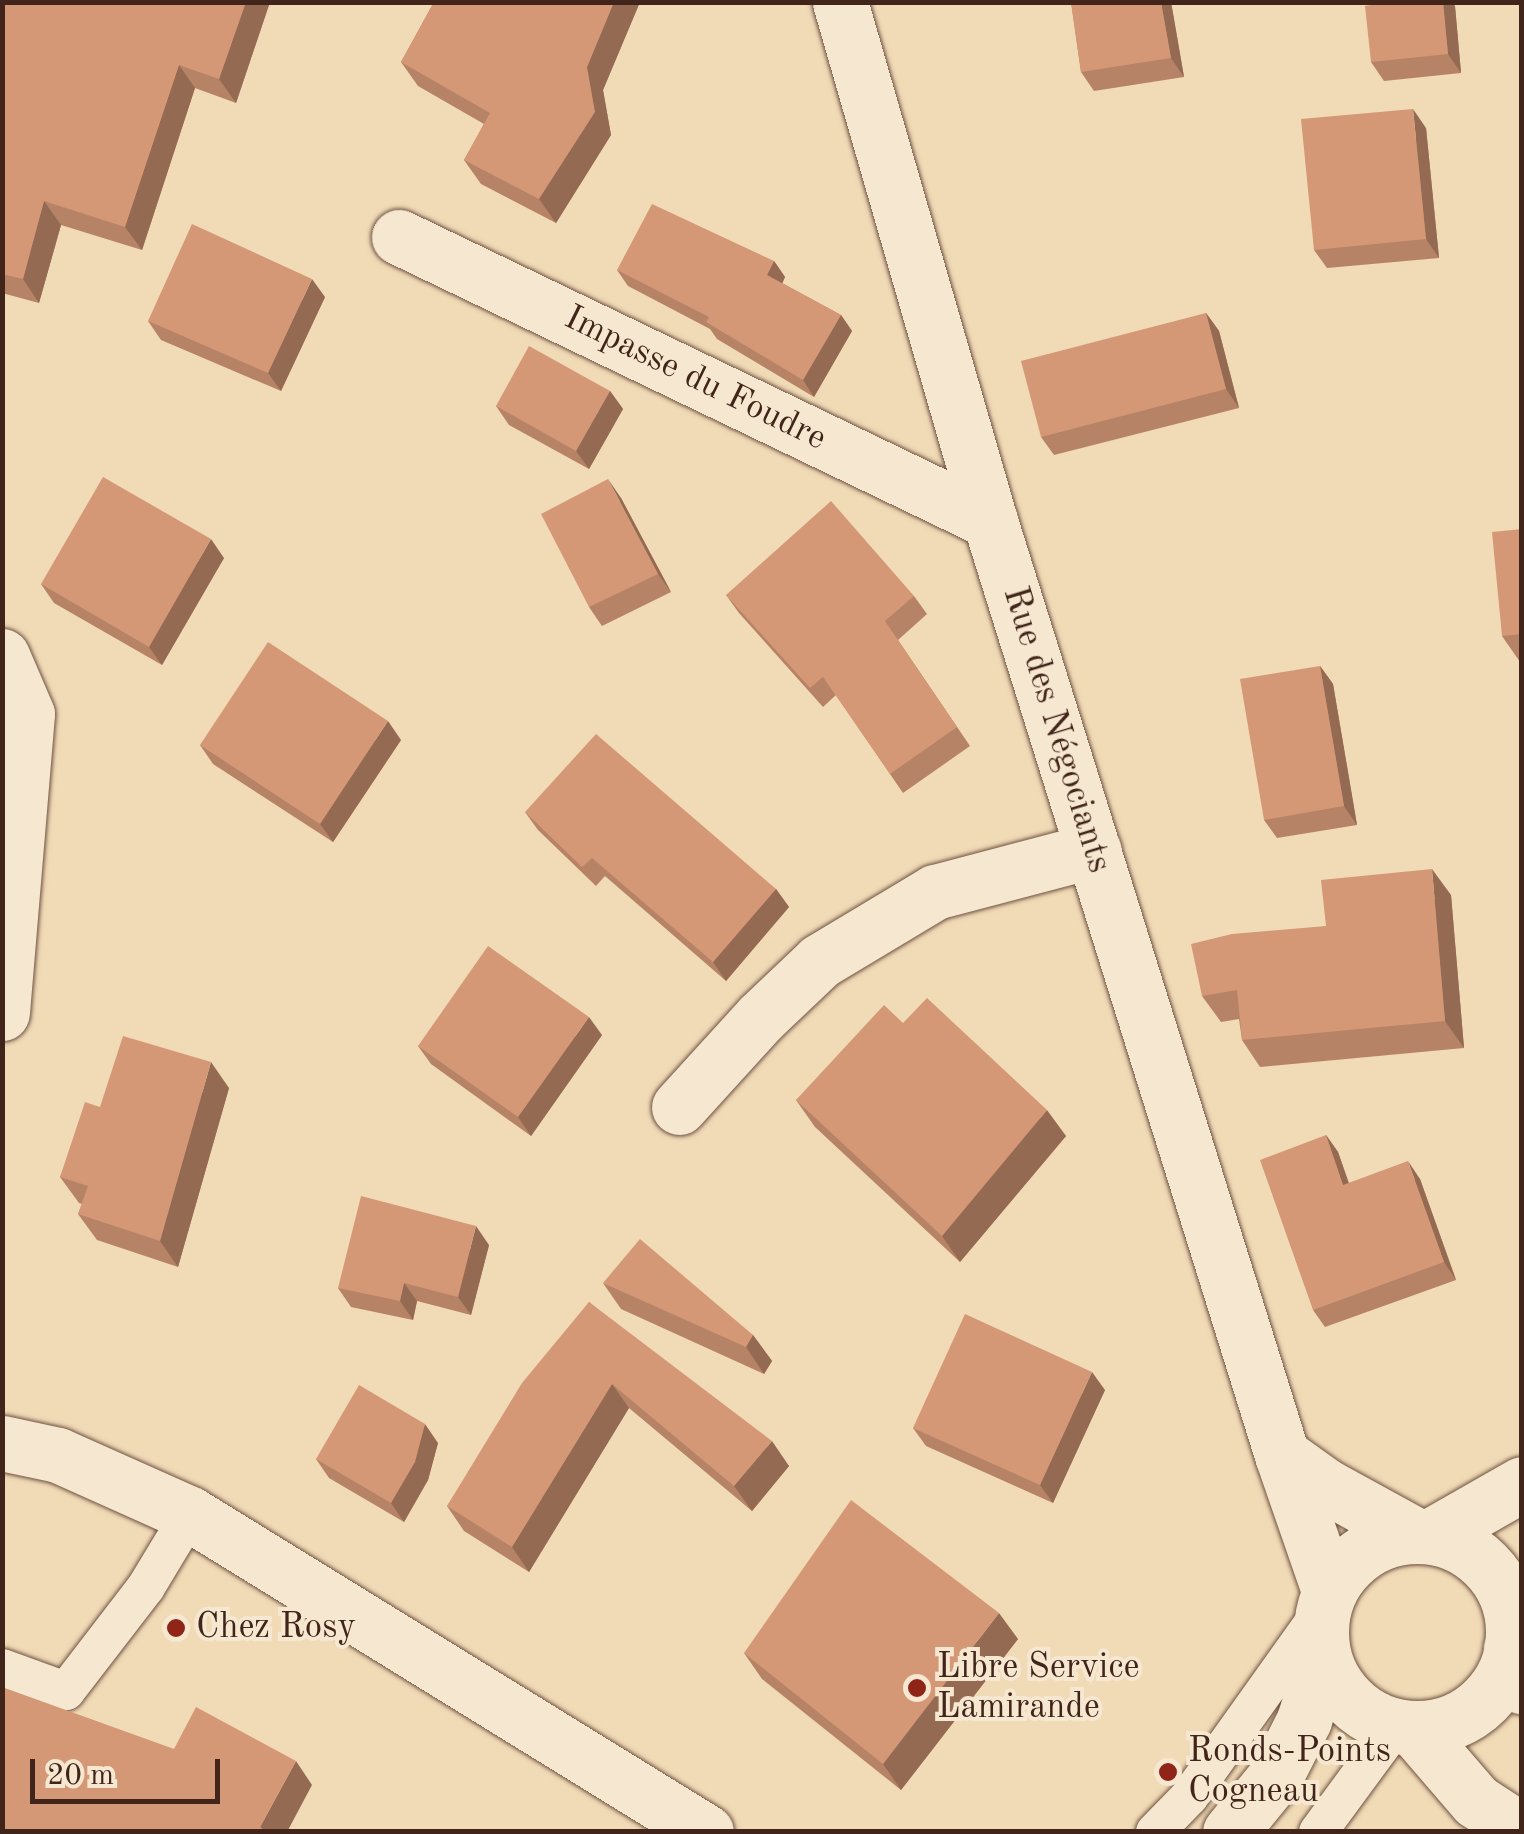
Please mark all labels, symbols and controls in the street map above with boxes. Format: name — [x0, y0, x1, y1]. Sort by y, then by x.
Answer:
street label: Impasse du Foudre — [557, 297, 833, 461]
street label: Rue des Négociants — [993, 582, 1119, 878]
place label: Chez Rosy — [196, 1607, 356, 1649]
marker: Chez Rosy — [165, 1617, 187, 1639]
place label: Libre Service Lamirande — [937, 1647, 1140, 1729]
marker: Libre Service Lamirande — [906, 1677, 928, 1699]
place label: Ronds-Points Cogneau — [1188, 1731, 1391, 1813]
scale bar — [35, 1739, 225, 1801]
text: 20 m — [47, 1761, 114, 1791]
marker: Ronds-Points Cogneau — [1157, 1761, 1179, 1783]

